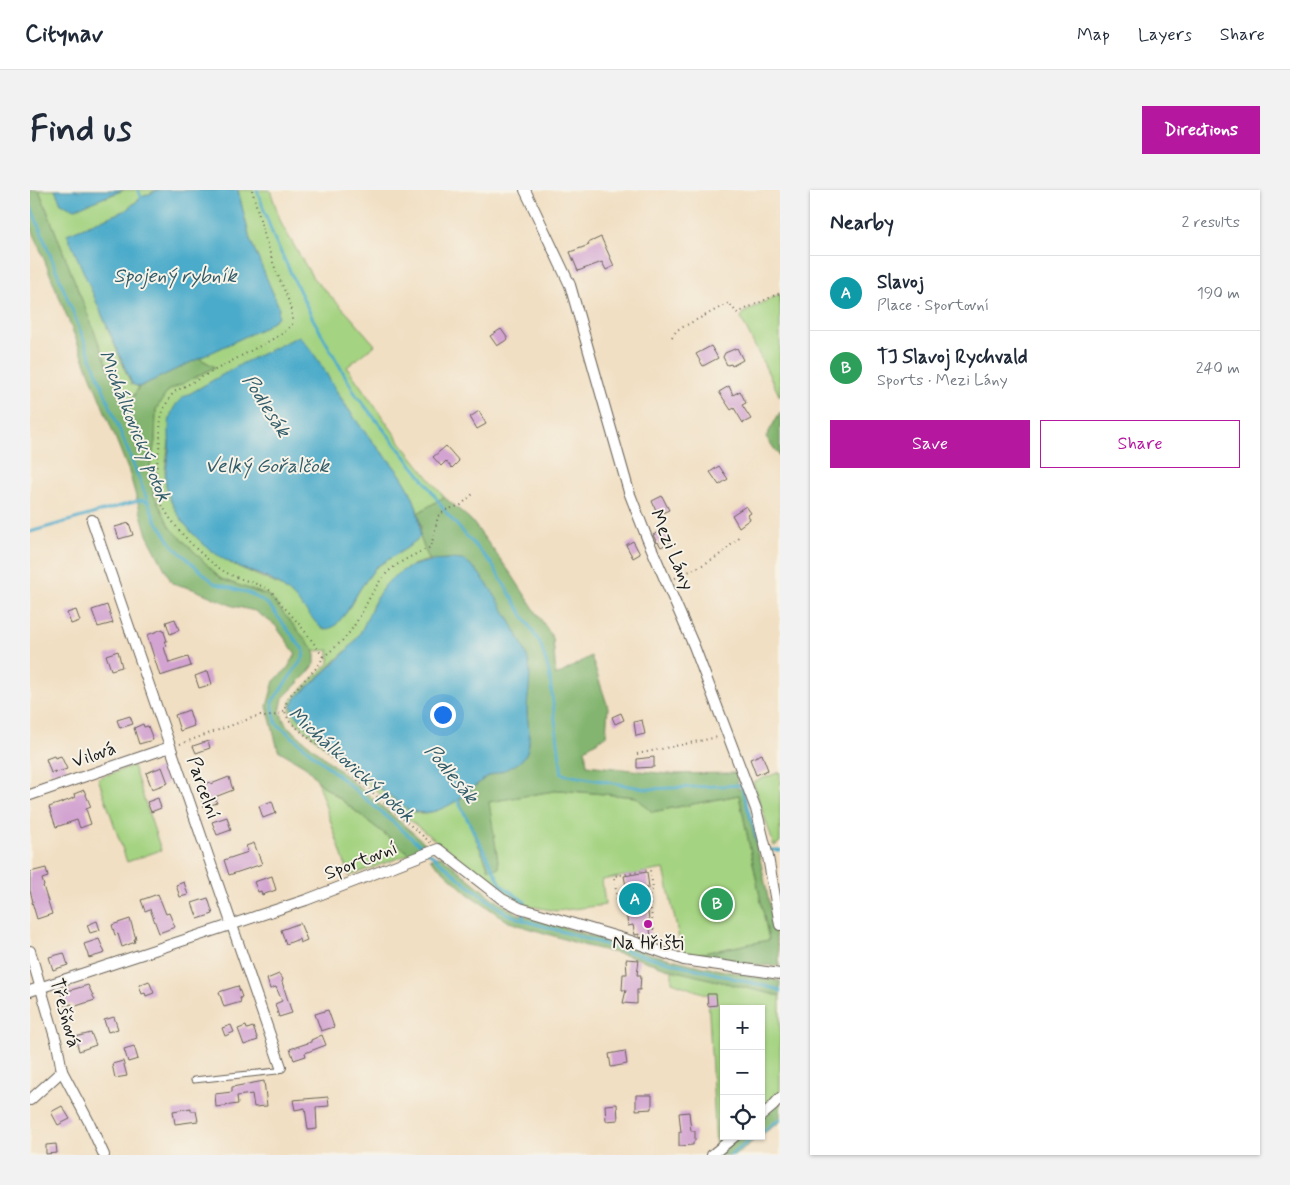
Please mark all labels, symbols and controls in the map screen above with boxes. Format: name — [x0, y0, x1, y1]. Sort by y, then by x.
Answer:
text: Citynav — [25, 19, 103, 50]
text: Map — [1077, 23, 1110, 47]
text: Layers — [1138, 23, 1192, 47]
text: Share — [1220, 23, 1265, 47]
button: Directions — [1142, 106, 1260, 154]
text: Find us — [30, 107, 132, 153]
text: Nearby — [830, 209, 894, 237]
text: 2 results — [1182, 212, 1240, 233]
water label: Spojený rybník — [113, 263, 238, 290]
text: Slavoj — [877, 270, 924, 295]
text: A — [841, 283, 851, 304]
text: 190 m — [1197, 283, 1240, 304]
text: Place · Sportovní — [877, 295, 989, 316]
text: TJ Slavoj Rychvald — [877, 345, 1028, 370]
water label: Michálkovický potok — [91, 346, 177, 506]
text: B — [841, 358, 851, 379]
text: 240 m — [1196, 358, 1240, 379]
water label: Podlesák — [236, 369, 297, 444]
text: Sports · Mezi Lány — [877, 370, 1008, 391]
button: Save — [830, 420, 1030, 468]
button: Share — [1040, 420, 1240, 468]
water label: Velký Gořalčok — [205, 453, 331, 480]
street label: Mezi Lány — [644, 506, 700, 594]
water label: Michálkovický potok — [282, 701, 420, 829]
your location — [430, 702, 456, 728]
street label: Vilová — [69, 736, 119, 774]
water label: Podlesák — [418, 738, 485, 811]
street label: Parcelní — [181, 753, 225, 823]
street label: Sportovní — [321, 836, 401, 886]
pin: A — [619, 880, 651, 918]
pin: B — [701, 885, 733, 923]
marker: Na Hřišti — [642, 918, 654, 930]
place label: Na Hřišti — [612, 931, 684, 956]
street label: Třešňová — [44, 976, 86, 1050]
map controls — [720, 1005, 765, 1140]
button: + — [720, 1005, 765, 1050]
button: − — [720, 1050, 765, 1095]
button: locate — [720, 1095, 765, 1140]

